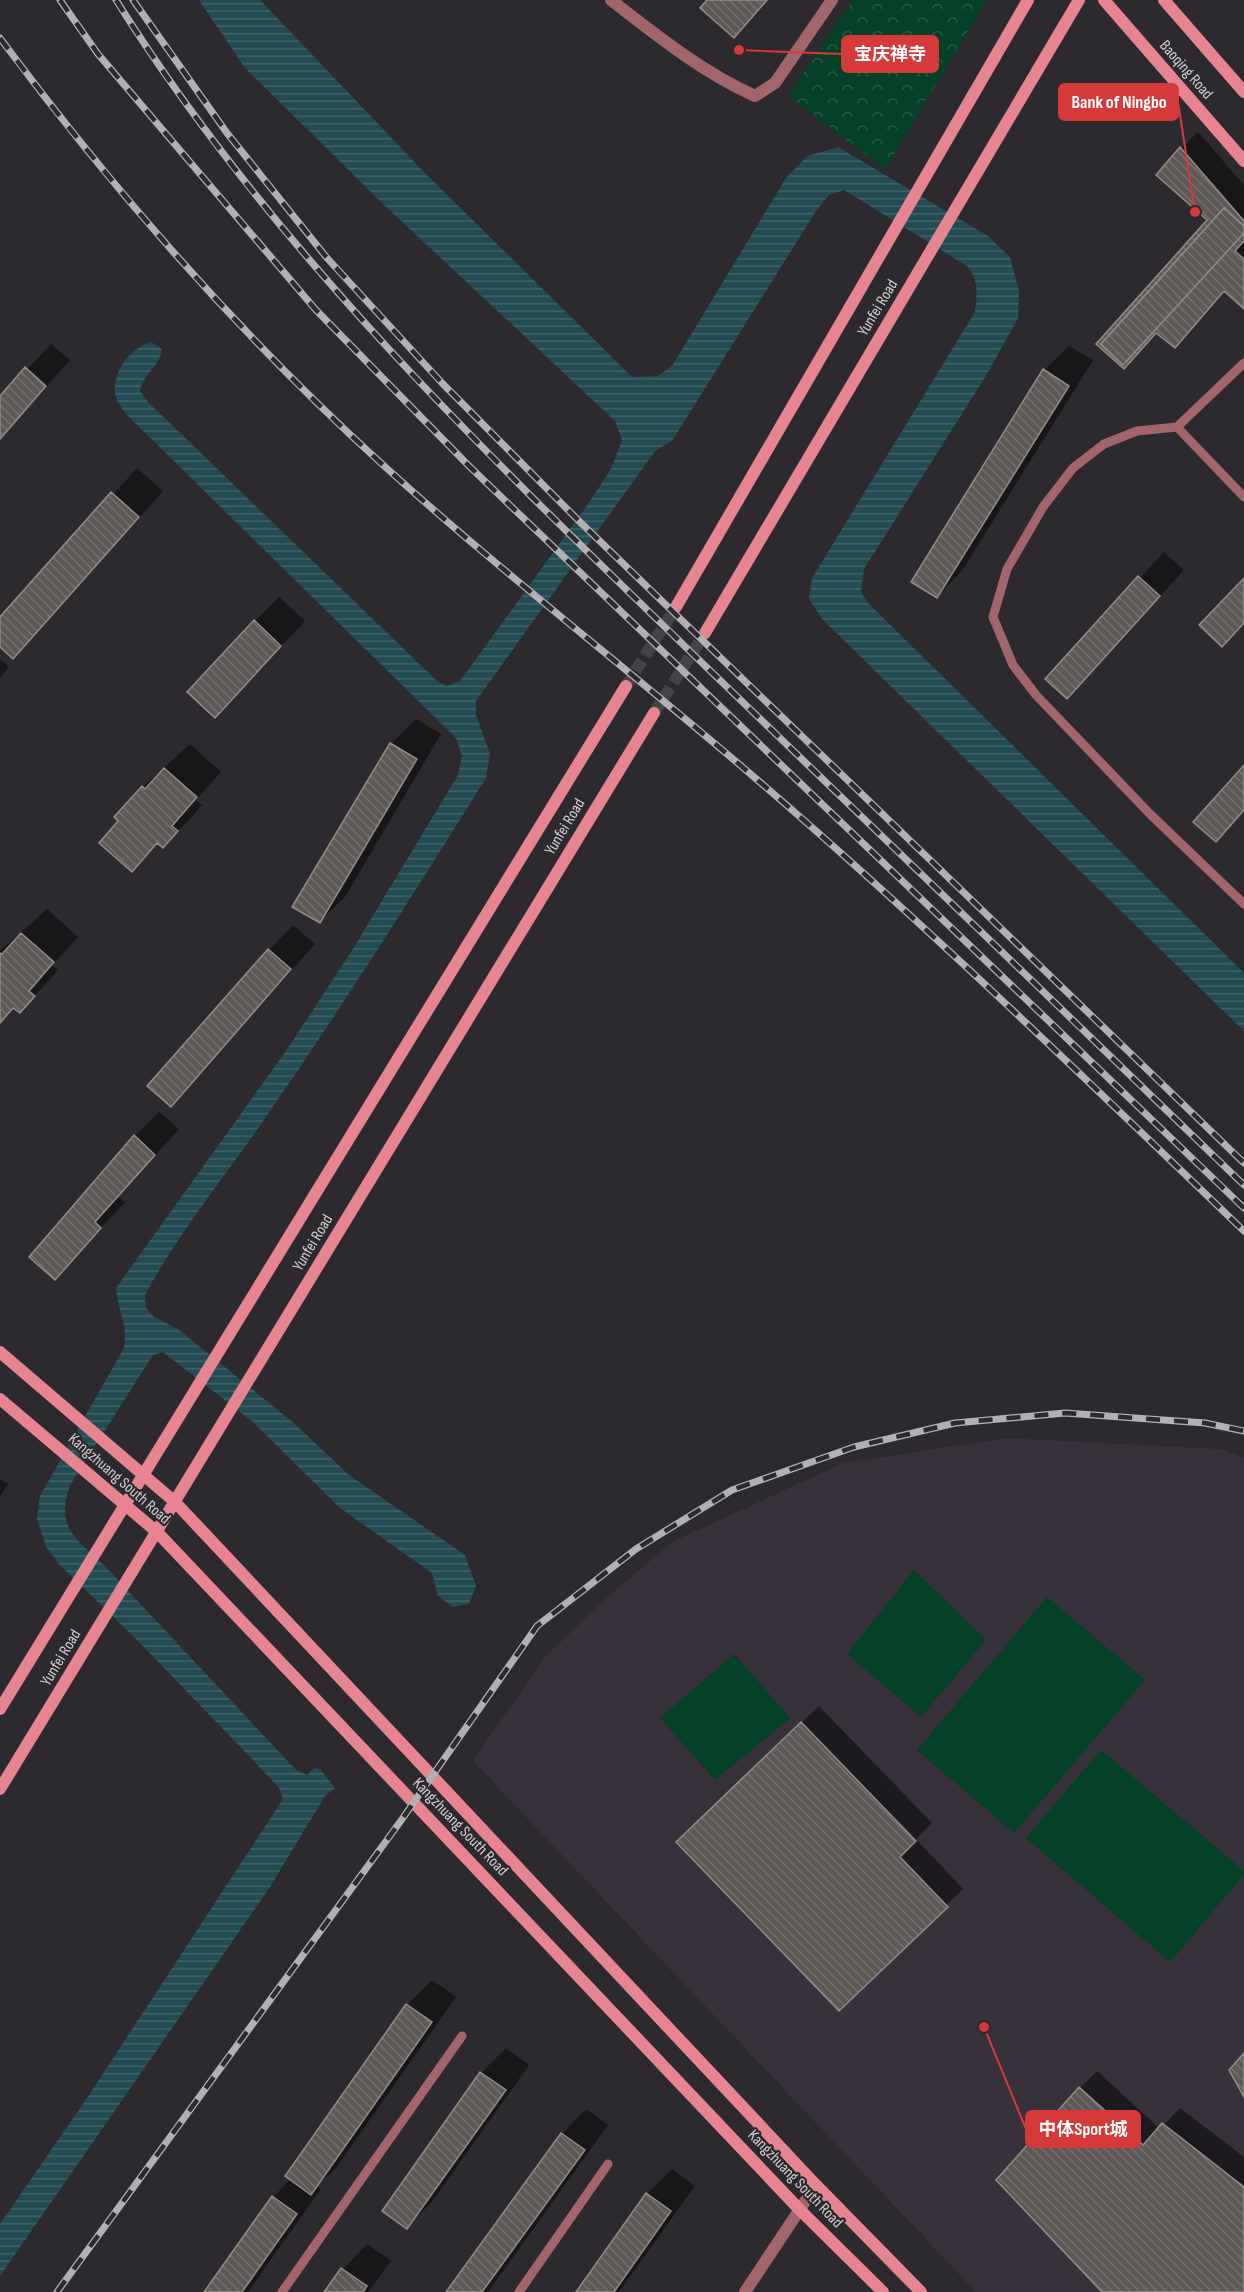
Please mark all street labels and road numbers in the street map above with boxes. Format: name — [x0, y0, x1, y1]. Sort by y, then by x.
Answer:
street label: Baoqing Road — [1155, 37, 1217, 103]
street label: Yunfei Road — [854, 276, 902, 340]
street label: Yunfei Road — [541, 795, 589, 859]
street label: Yunfei Road — [289, 1211, 337, 1275]
street label: Kangzhuang South Road — [64, 1430, 174, 1528]
street label: Yunfei Road — [37, 1626, 85, 1690]
street label: Kangzhuang South Road — [408, 1774, 512, 1880]
street label: Kangzhuang South Road — [743, 2126, 847, 2232]

